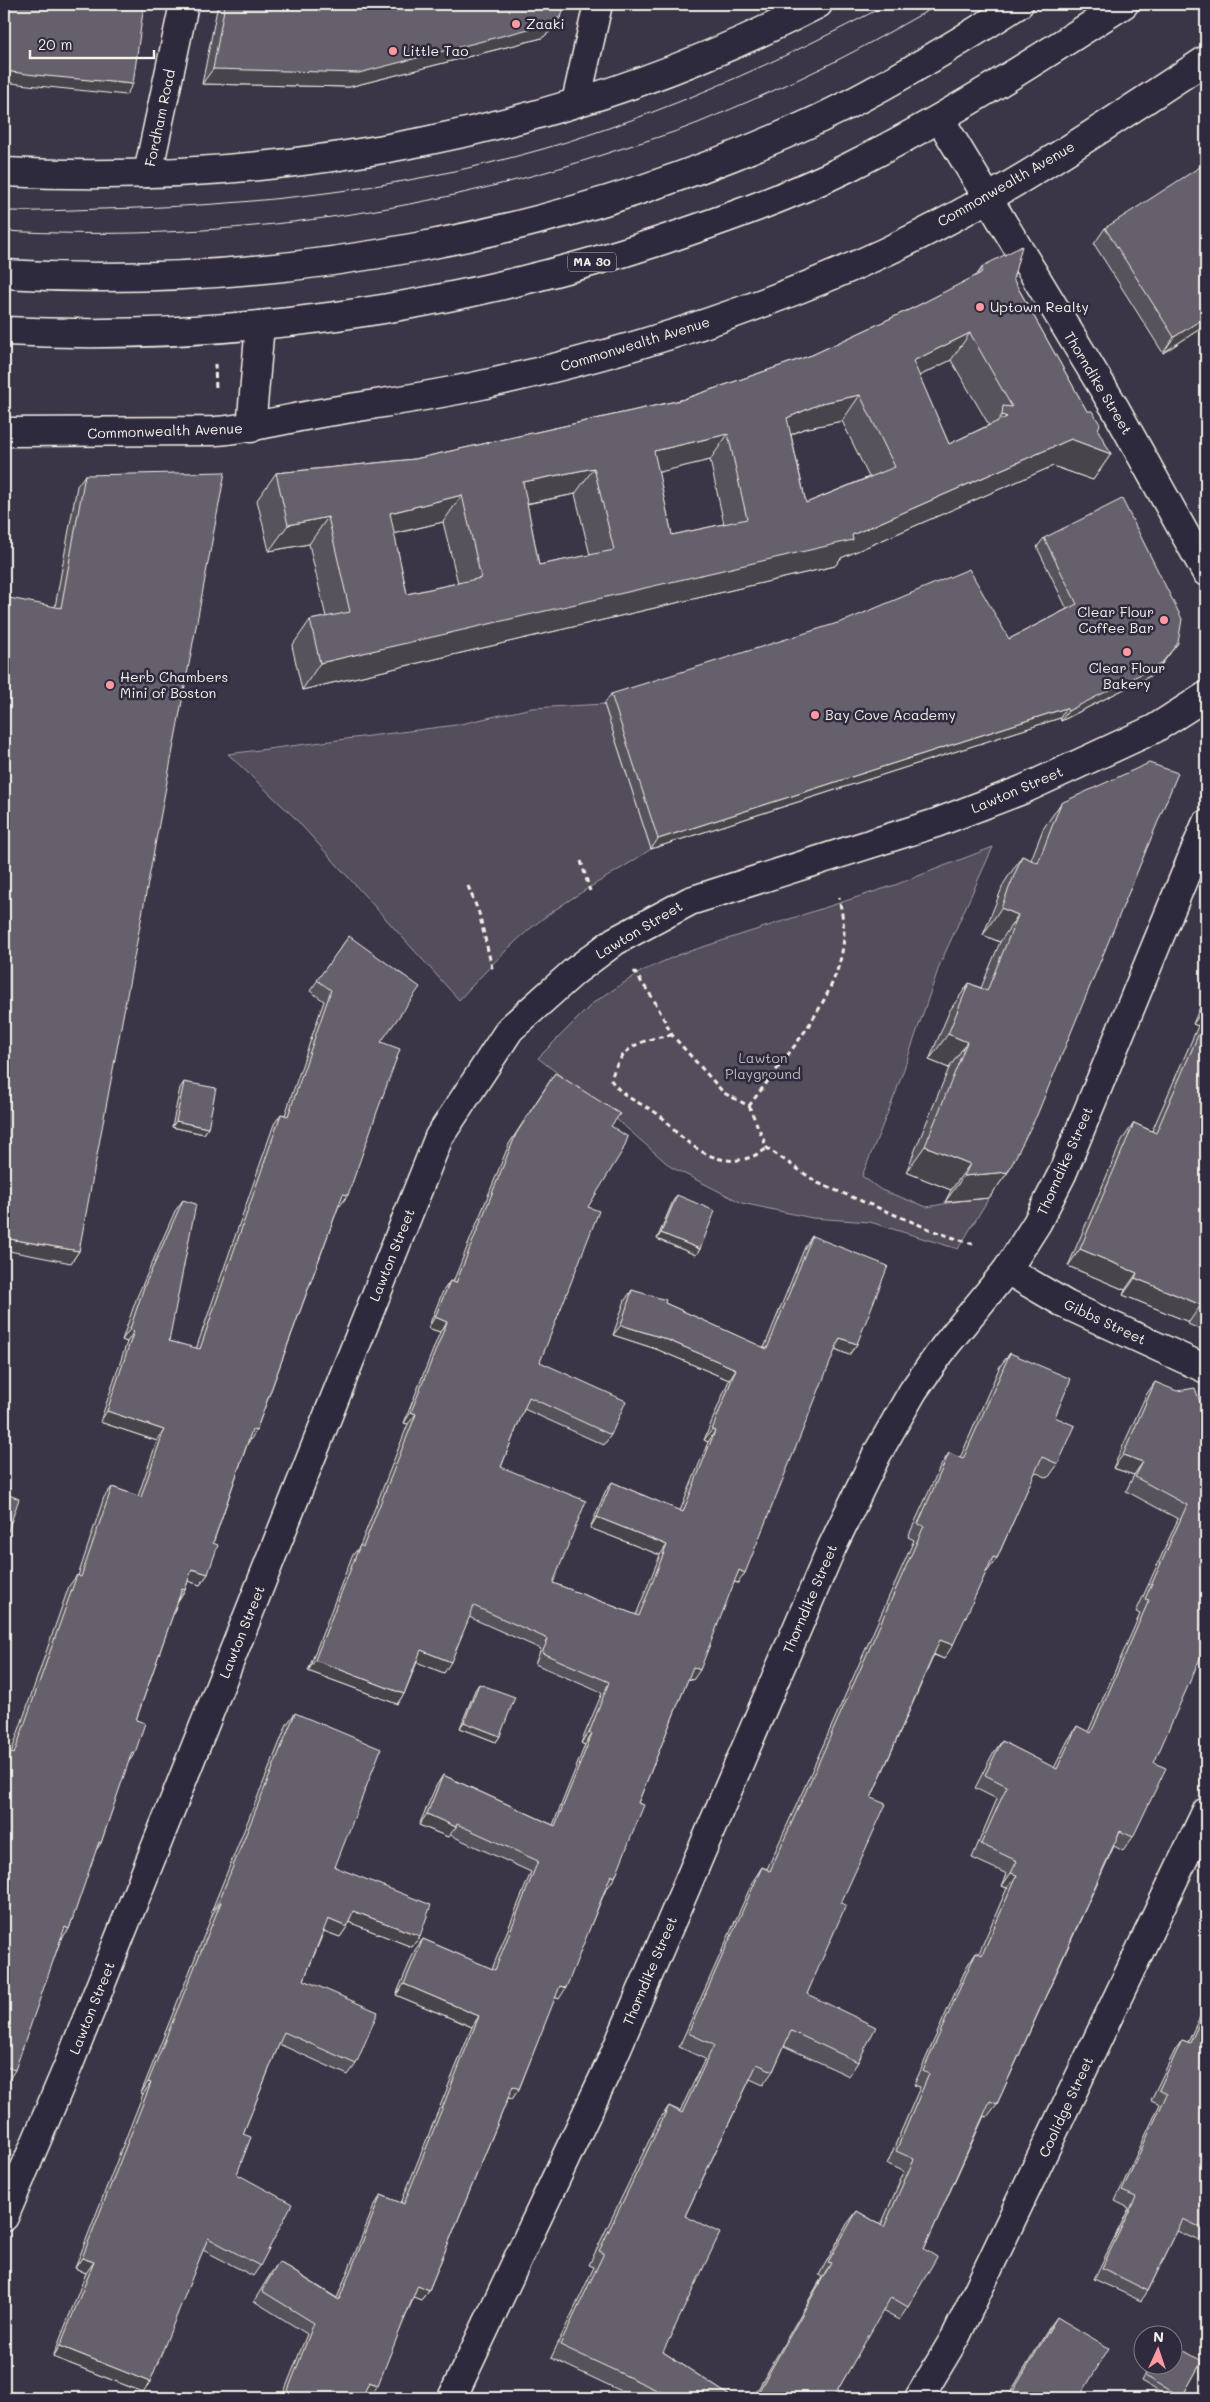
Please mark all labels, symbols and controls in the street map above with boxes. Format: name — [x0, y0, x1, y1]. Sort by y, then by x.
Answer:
place label: Zaaki — [526, 14, 565, 33]
marker: Zaaki — [510, 18, 522, 30]
scale bar — [30, 28, 154, 60]
text: 20 m — [38, 34, 72, 54]
place label: Little Tao — [403, 41, 468, 60]
marker: Little Tao — [387, 45, 399, 57]
street label: Fordham Road — [140, 67, 179, 168]
street label: Commonwealth Avenue — [934, 136, 1078, 231]
road number: MA 30 — [568, 252, 616, 272]
place label: Uptown Realty — [990, 297, 1089, 316]
marker: Uptown Realty — [974, 301, 986, 313]
street label: Commonwealth Avenue — [558, 312, 712, 375]
street label: Thorndike Street — [1060, 328, 1137, 438]
street label: Commonwealth Avenue — [87, 418, 243, 443]
place label: Clear Flour Coffee Bar — [1077, 602, 1154, 637]
marker: Clear Flour Coffee Bar — [1158, 614, 1170, 626]
marker: Clear Flour Bakery — [1121, 646, 1133, 658]
place label: Clear Flour Bakery — [1089, 658, 1165, 693]
place label: Herb Chambers Mini of Boston — [120, 667, 228, 702]
marker: Herb Chambers Mini of Boston — [104, 679, 116, 691]
place label: Bay Cove Academy — [825, 705, 956, 724]
marker: Bay Cove Academy — [809, 709, 821, 721]
street label: Lawton Street — [968, 762, 1066, 817]
street label: Lawton Street — [592, 896, 686, 963]
park label: Lawton Playground — [725, 1048, 801, 1083]
street label: Thorndike Street — [1032, 1103, 1097, 1218]
street label: Lawton Street — [364, 1206, 419, 1304]
street label: Gibbs Street — [1061, 1294, 1149, 1349]
street label: Thorndike Street — [778, 1541, 841, 1656]
street label: Lawton Street — [214, 1583, 269, 1681]
street label: Thorndike Street — [618, 1913, 681, 2028]
street label: Lawton Street — [64, 1959, 119, 2057]
street label: Coolidge Street — [1034, 2053, 1097, 2160]
north arrow — [1132, 2324, 1182, 2374]
text: N — [1153, 2327, 1165, 2346]

